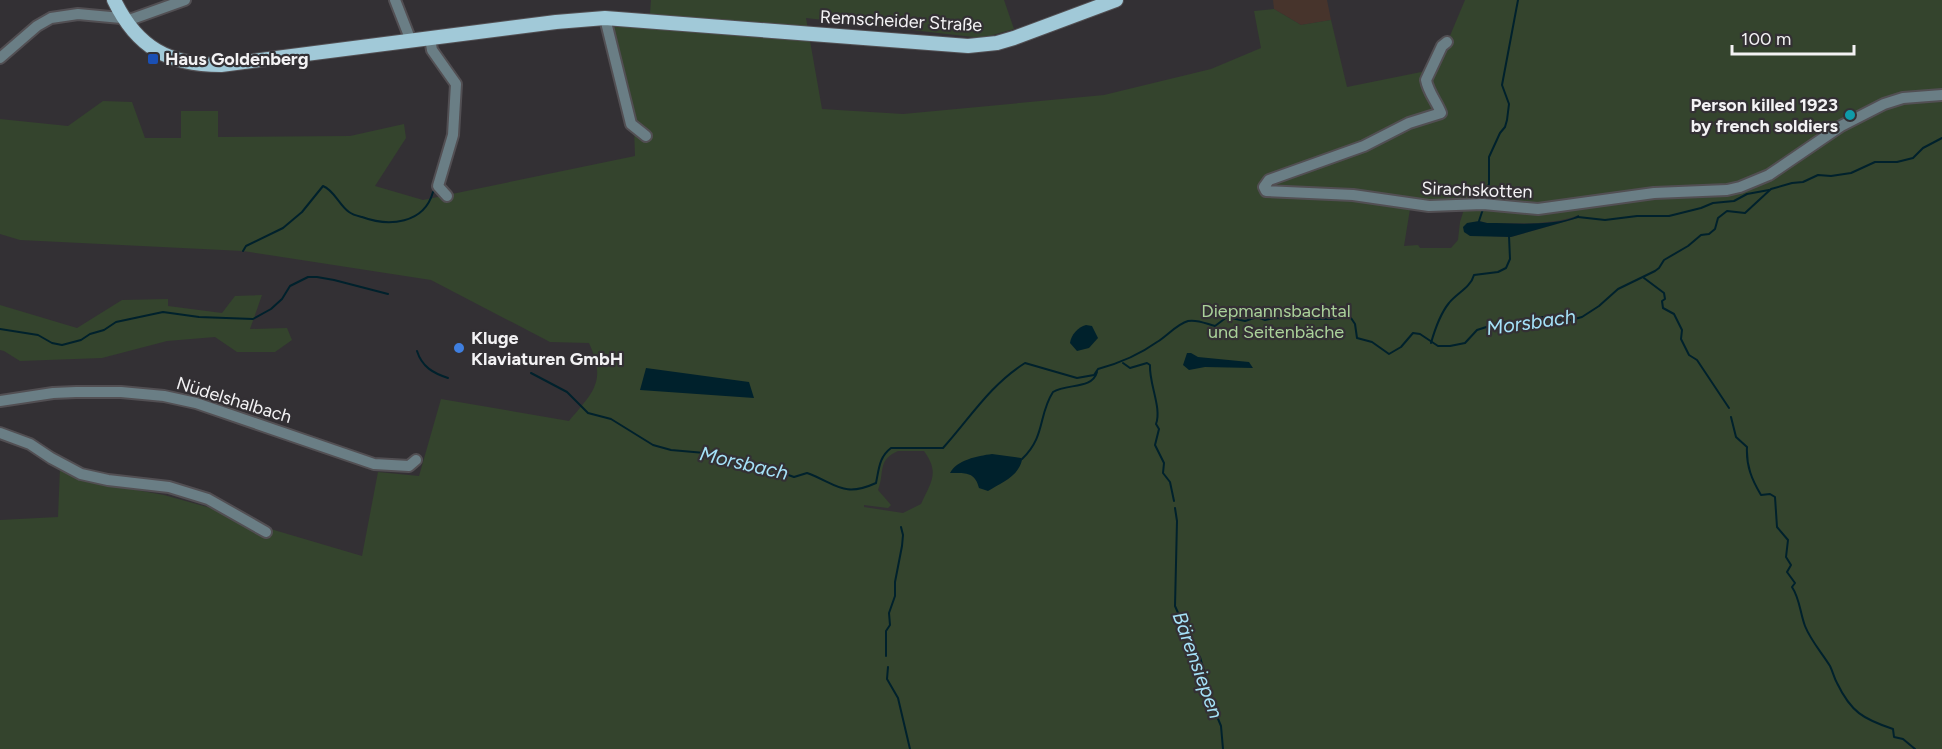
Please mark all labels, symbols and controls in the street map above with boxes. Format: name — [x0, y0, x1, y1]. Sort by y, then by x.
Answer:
street label: Remscheider Straße — [819, 6, 983, 36]
scale bar — [1732, 18, 1854, 56]
text: 100 m — [1741, 28, 1791, 50]
place label: Haus Goldenberg — [165, 48, 309, 70]
marker: Haus Goldenberg — [146, 52, 160, 66]
place label: Person killed 1923 by french soldiers — [1690, 94, 1839, 137]
marker: Person killed 1923 by french soldiers — [1843, 108, 1857, 122]
street label: Sirachskotten — [1421, 177, 1533, 203]
park label: Diepmannsbachtal und Seitenbäche — [1201, 300, 1351, 343]
water label: Morsbach — [1485, 304, 1577, 340]
place label: Kluge Klaviaturen GmbH — [471, 327, 623, 370]
marker: Kluge Klaviaturen GmbH — [452, 341, 466, 355]
street label: Nüdelshalbach — [174, 372, 294, 428]
water label: Morsbach — [697, 441, 791, 485]
water label: Bärensiepen — [1168, 608, 1228, 722]

